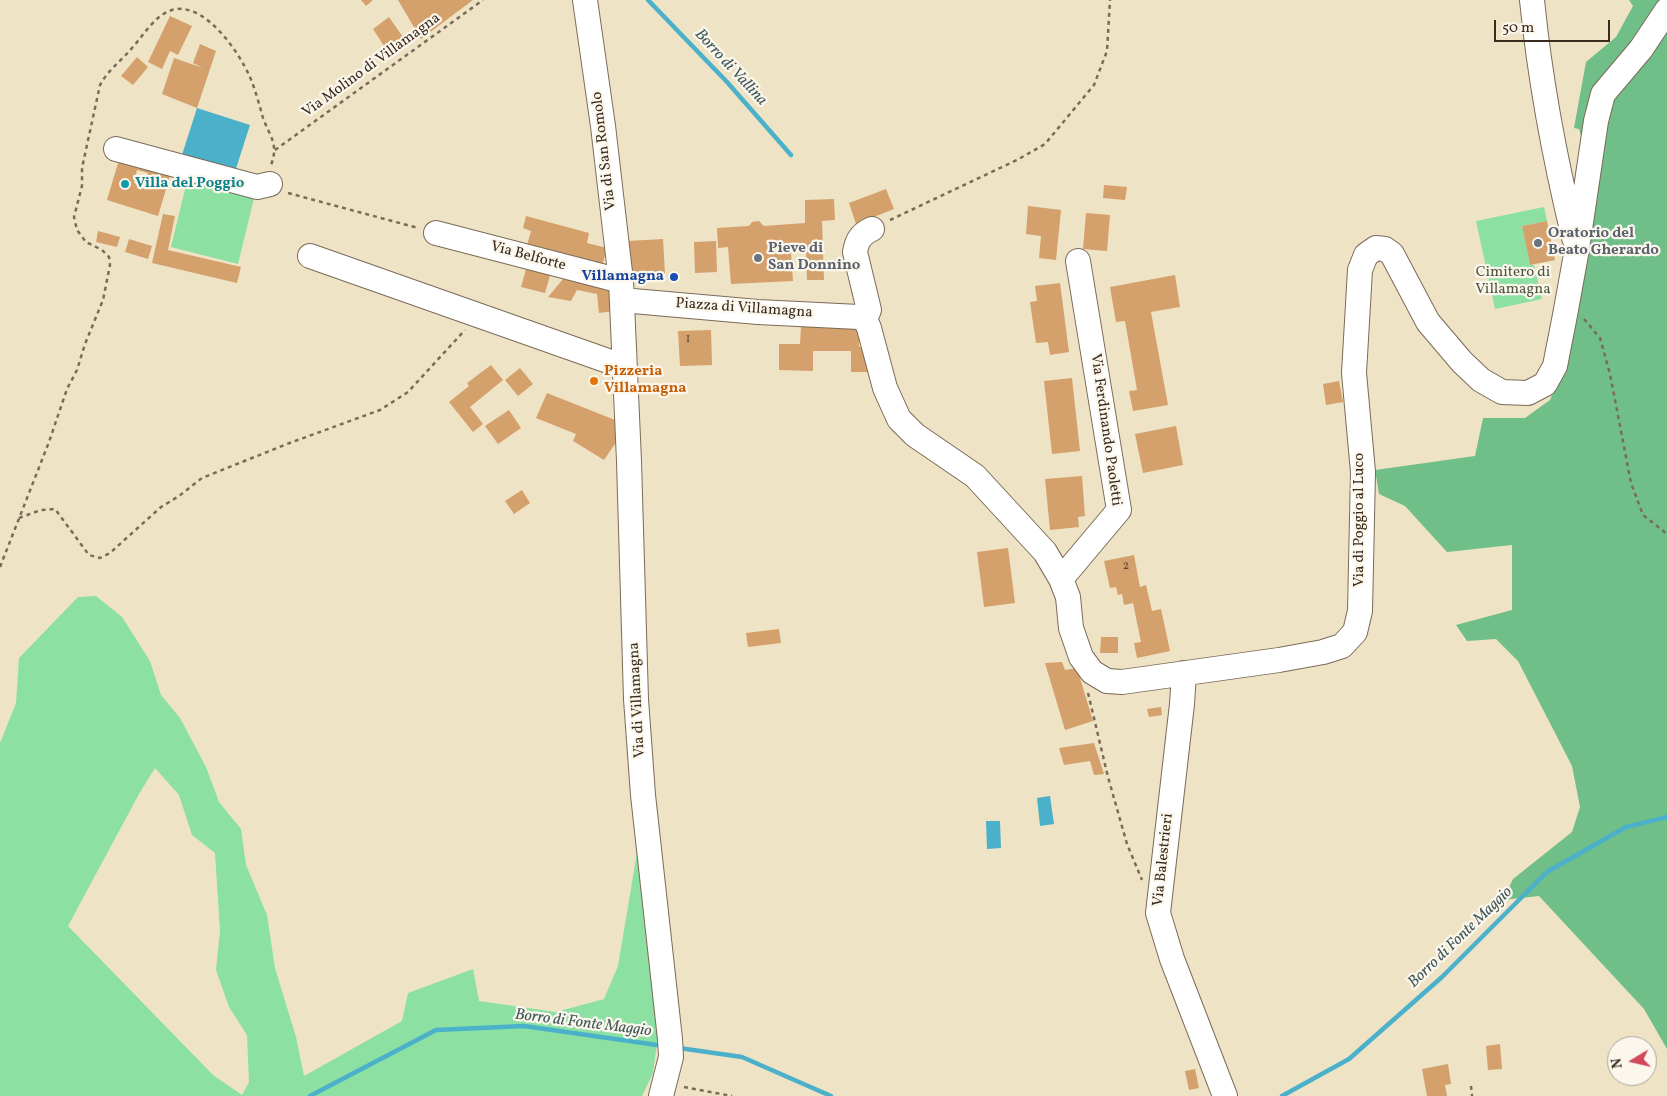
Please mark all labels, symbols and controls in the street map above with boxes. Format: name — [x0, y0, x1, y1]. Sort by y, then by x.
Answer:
street label: Via Molino di Villamagna — [299, 10, 445, 122]
scale bar — [1497, 10, 1613, 42]
text: 50 m — [1502, 18, 1534, 39]
water label: Borro di Vallina — [690, 26, 770, 110]
street label: Via di San Romolo — [589, 90, 621, 212]
place label: Villa del Poggio — [135, 175, 244, 193]
marker: Villa del Poggio — [119, 178, 131, 190]
place label: Oratorio del Beato Gherardo — [1548, 225, 1659, 260]
marker: Oratorio del Beato Gherardo — [1532, 237, 1544, 249]
street label: Via Belforte — [488, 238, 568, 276]
place label: Pieve di San Donnino — [768, 240, 860, 275]
marker: Pieve di San Donnino — [752, 252, 764, 264]
park label: Cimitero di Villamagna — [1475, 264, 1551, 299]
place label: Villamagna — [582, 268, 664, 286]
marker: Villamagna — [668, 271, 680, 283]
street label: Piazza di Villamagna — [675, 295, 813, 323]
house number: 1 — [686, 333, 690, 347]
street label: Via Ferdinando Paoletti — [1085, 353, 1125, 507]
place label: Pizzeria Villamagna — [604, 363, 686, 398]
marker: Pizzeria Villamagna — [588, 375, 600, 387]
street label: Via di Poggio al Luco — [1351, 453, 1369, 587]
house number: 2 — [1123, 560, 1129, 574]
street label: Via di Villamagna — [626, 642, 650, 758]
street label: Via Balestrieri — [1150, 813, 1178, 907]
water label: Borro di Fonte Maggio — [1405, 883, 1517, 993]
water label: Borro di Fonte Maggio — [514, 1006, 652, 1042]
north arrow — [1607, 1036, 1657, 1086]
text: N — [1608, 1057, 1628, 1070]

